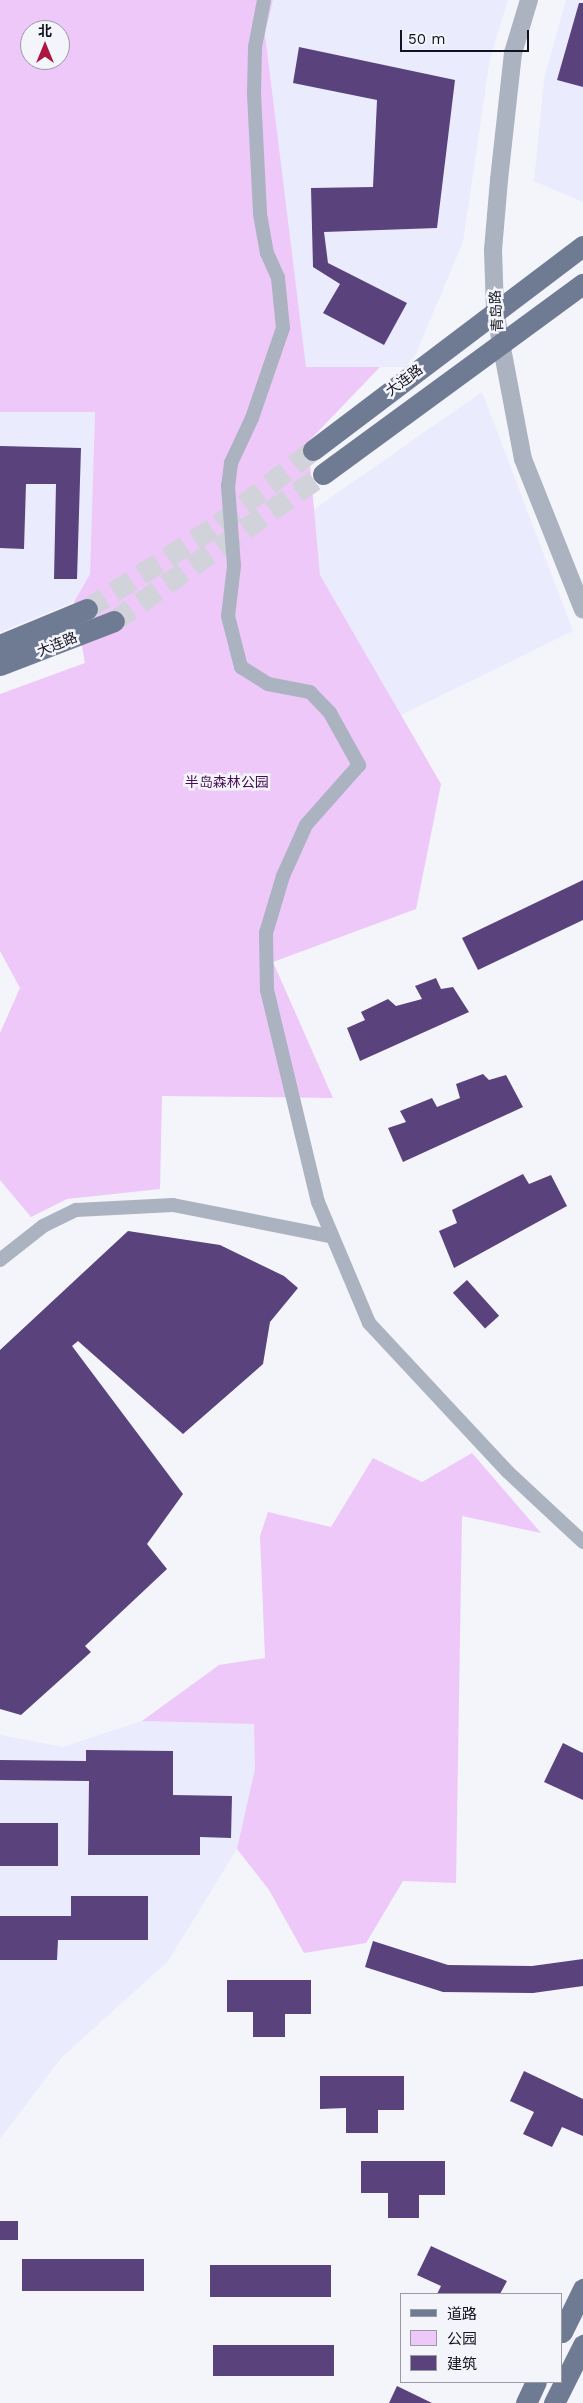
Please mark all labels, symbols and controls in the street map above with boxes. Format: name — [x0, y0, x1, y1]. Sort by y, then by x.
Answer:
north arrow — [20, 20, 70, 70]
scale bar — [403, 20, 532, 52]
text: 北 — [38, 23, 52, 39]
text: 50 m — [408, 30, 445, 48]
street label: 青岛路 — [486, 289, 506, 333]
street label: 大连路 — [382, 361, 426, 399]
street label: 大连路 — [34, 628, 80, 660]
park label: 半岛森林公园 — [185, 774, 269, 790]
legend — [400, 2293, 563, 2383]
text: 道路 — [447, 2305, 477, 2323]
text: 公园 — [447, 2330, 477, 2348]
text: 建筑 — [447, 2355, 477, 2373]

